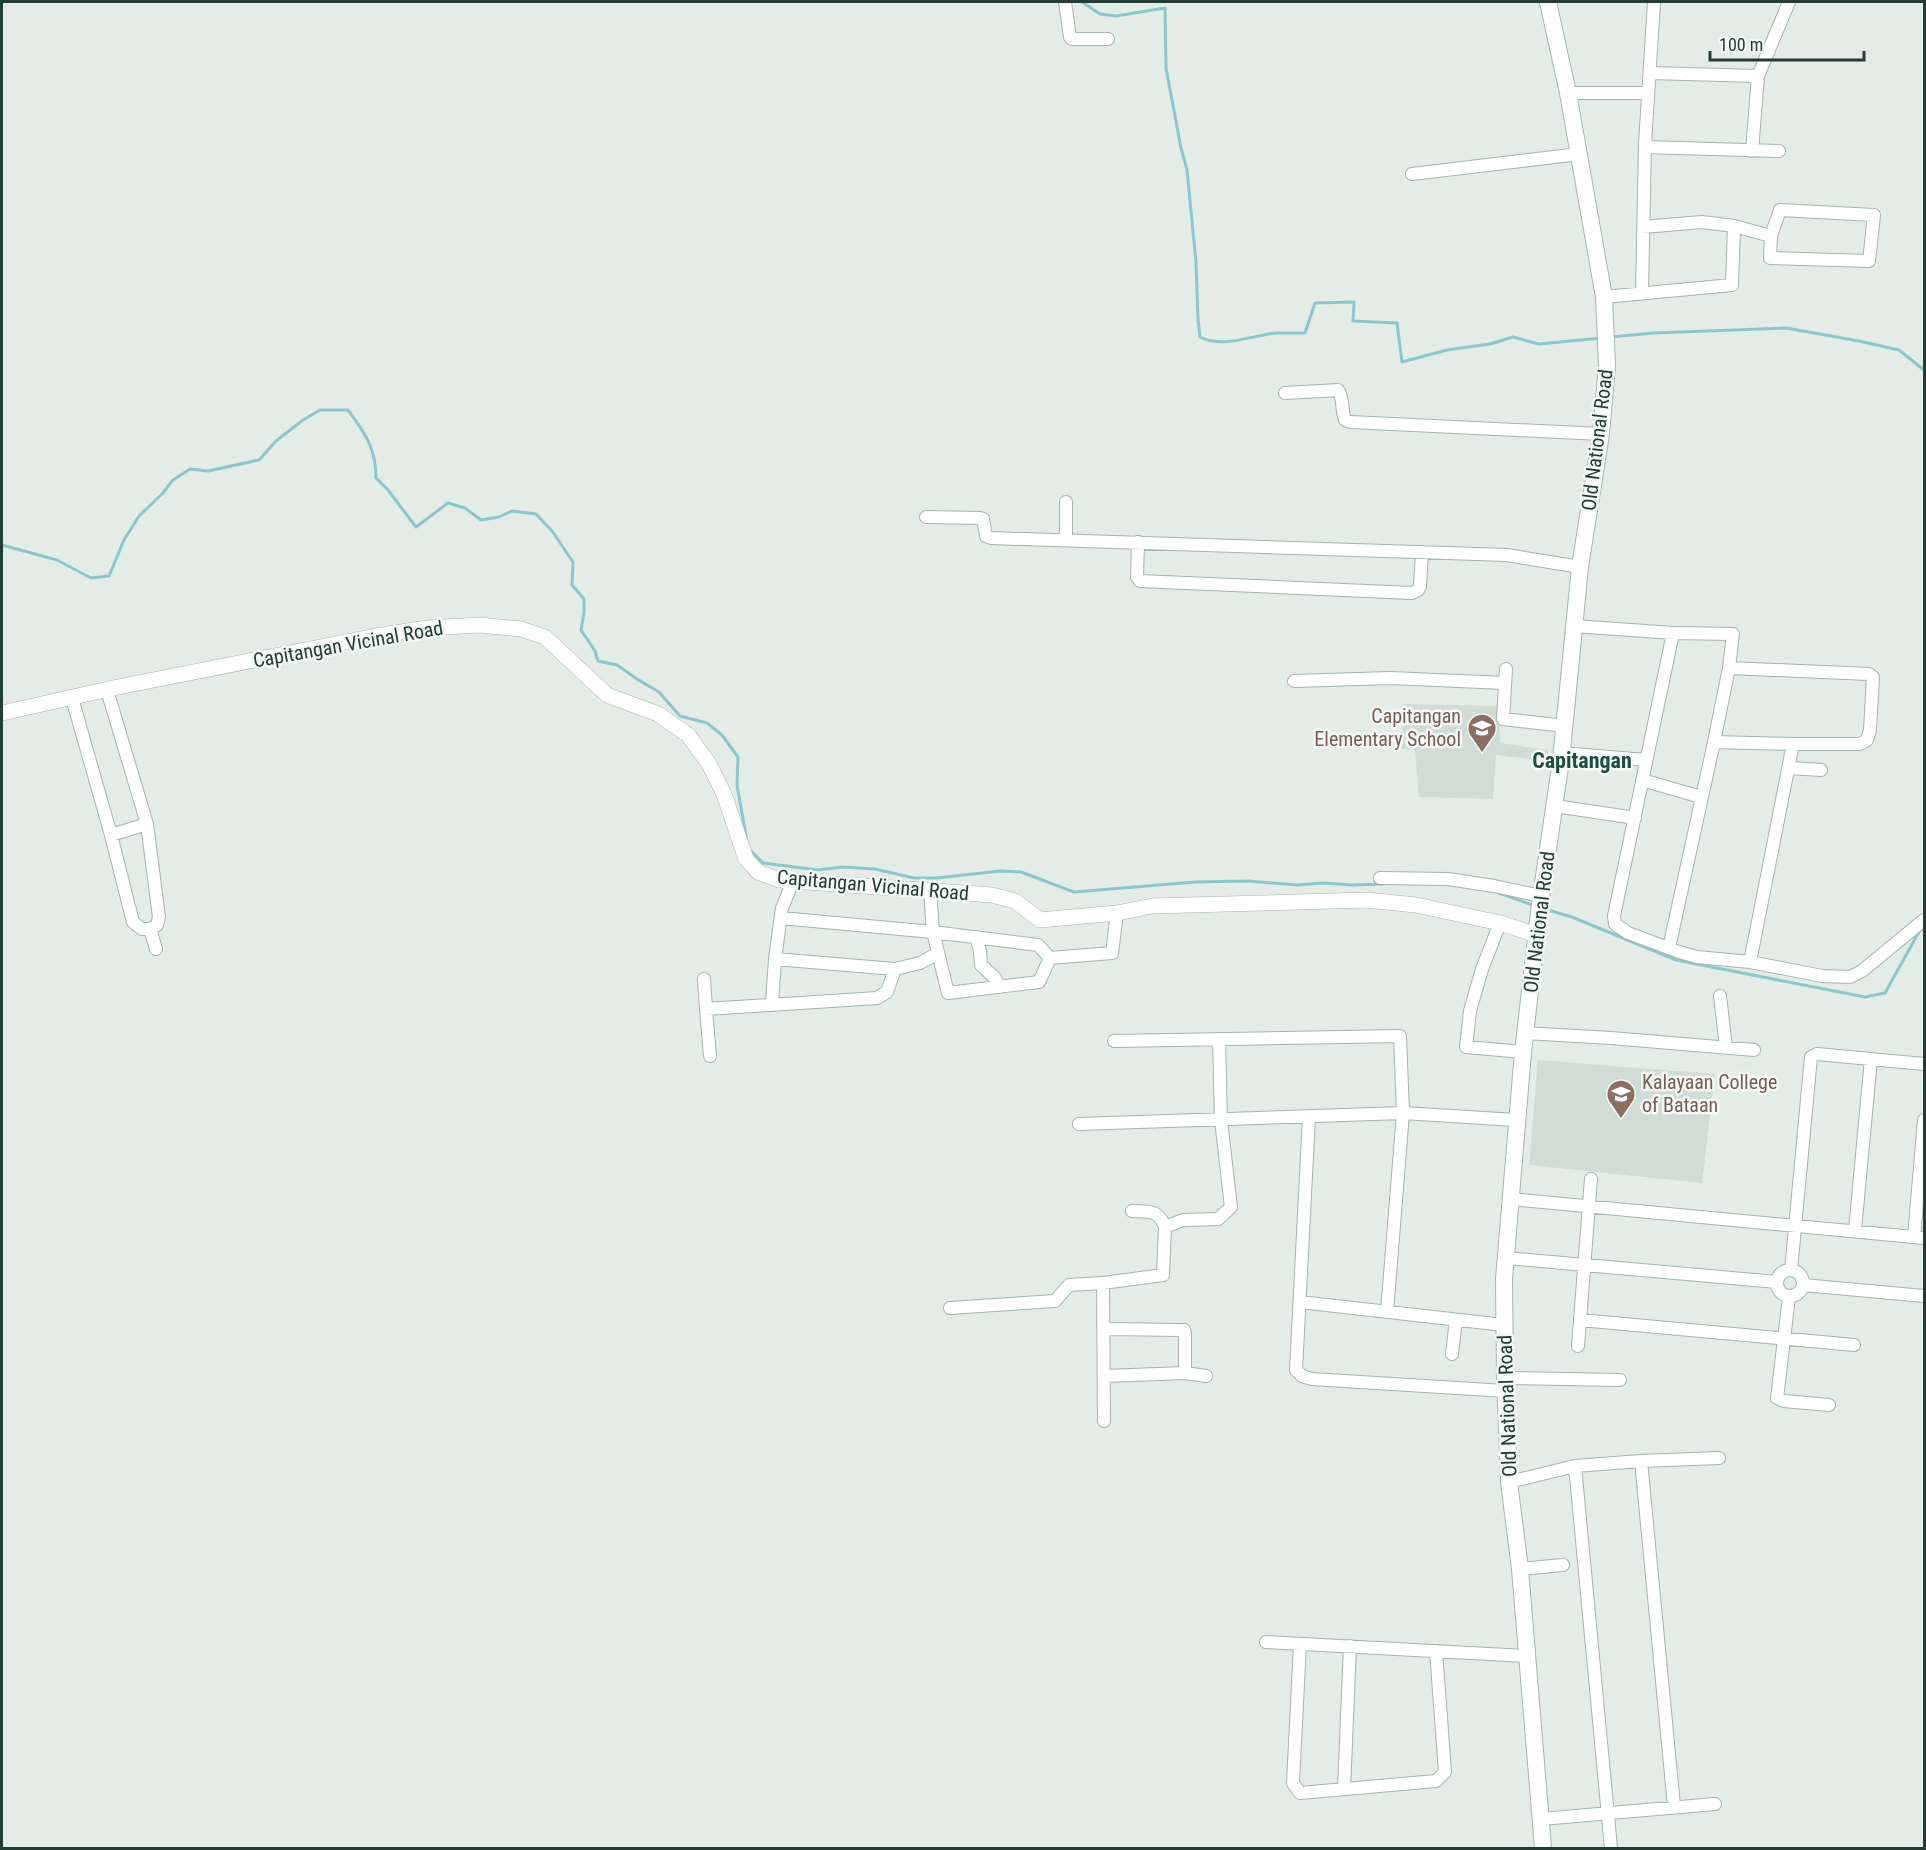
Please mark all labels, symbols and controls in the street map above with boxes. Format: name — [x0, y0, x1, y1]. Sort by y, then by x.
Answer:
scale bar — [1710, 24, 1864, 62]
text: 100 m — [1719, 34, 1763, 55]
street label: Old National Road — [1576, 368, 1618, 512]
street label: Capitangan Vicinal Road — [251, 615, 445, 673]
place label: Capitangan Elementary School — [1314, 704, 1461, 751]
school or university icon: Capitangan Elementary School — [1466, 712, 1498, 754]
district label: Capitangan — [1532, 748, 1632, 773]
street label: Old National Road — [1518, 850, 1560, 994]
street label: Capitangan Vicinal Road — [776, 865, 970, 905]
place label: Kalayaan College of Bataan — [1642, 1070, 1777, 1117]
school or university icon: Kalayaan College of Bataan — [1605, 1078, 1637, 1120]
street label: Old National Road — [1493, 1334, 1521, 1478]

